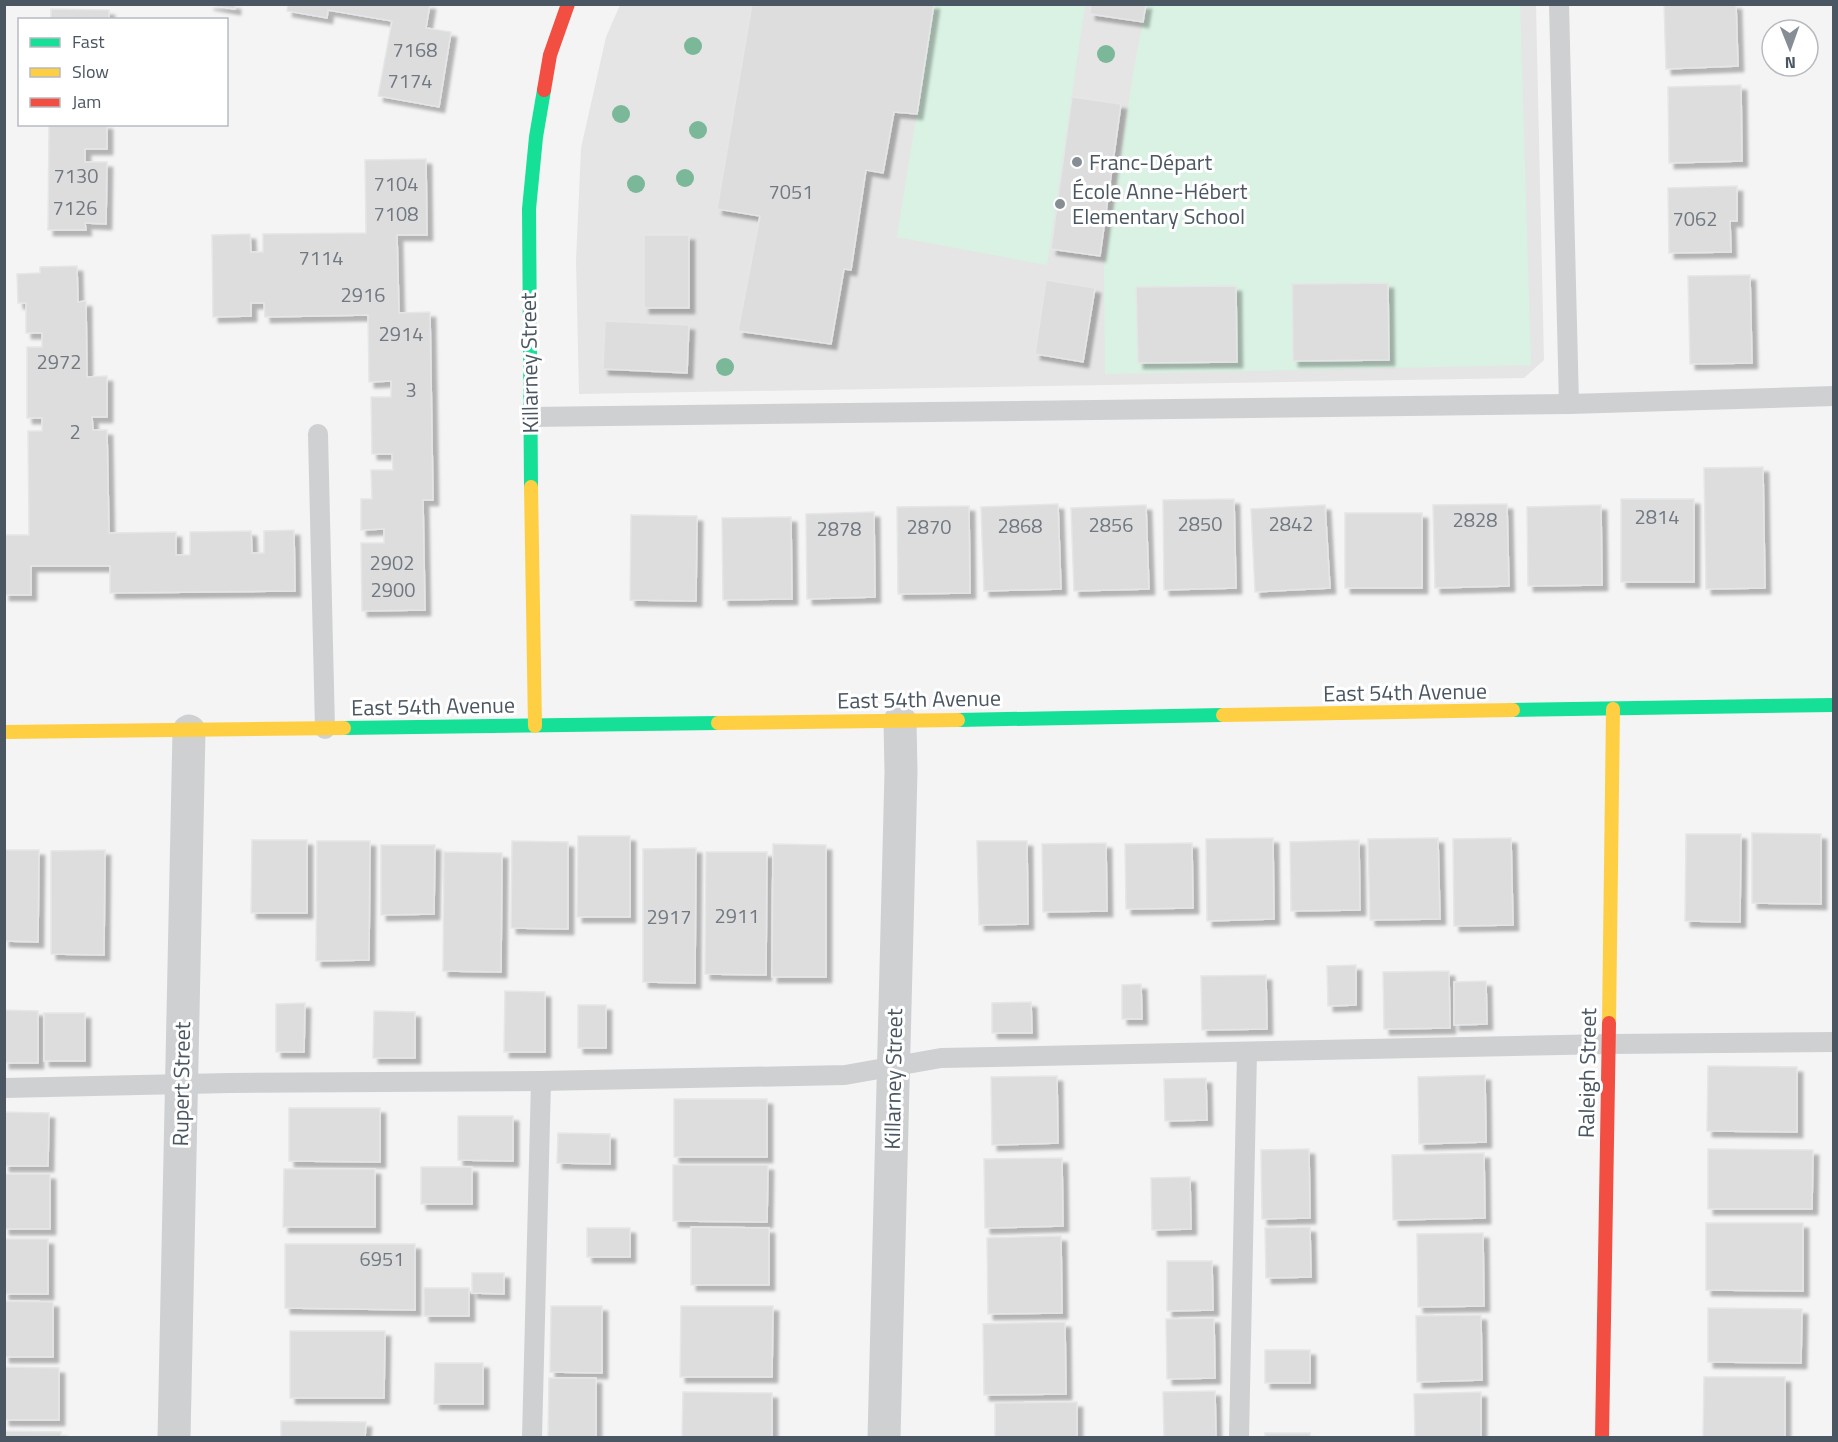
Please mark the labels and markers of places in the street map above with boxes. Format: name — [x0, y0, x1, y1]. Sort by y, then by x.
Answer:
place label: Franc-Départ — [1089, 145, 1212, 179]
marker: Franc-Départ — [1070, 155, 1084, 169]
place label: École Anne-Hébert Elementary School — [1072, 174, 1248, 233]
marker: École Anne-Hébert Elementary School — [1053, 197, 1067, 211]

